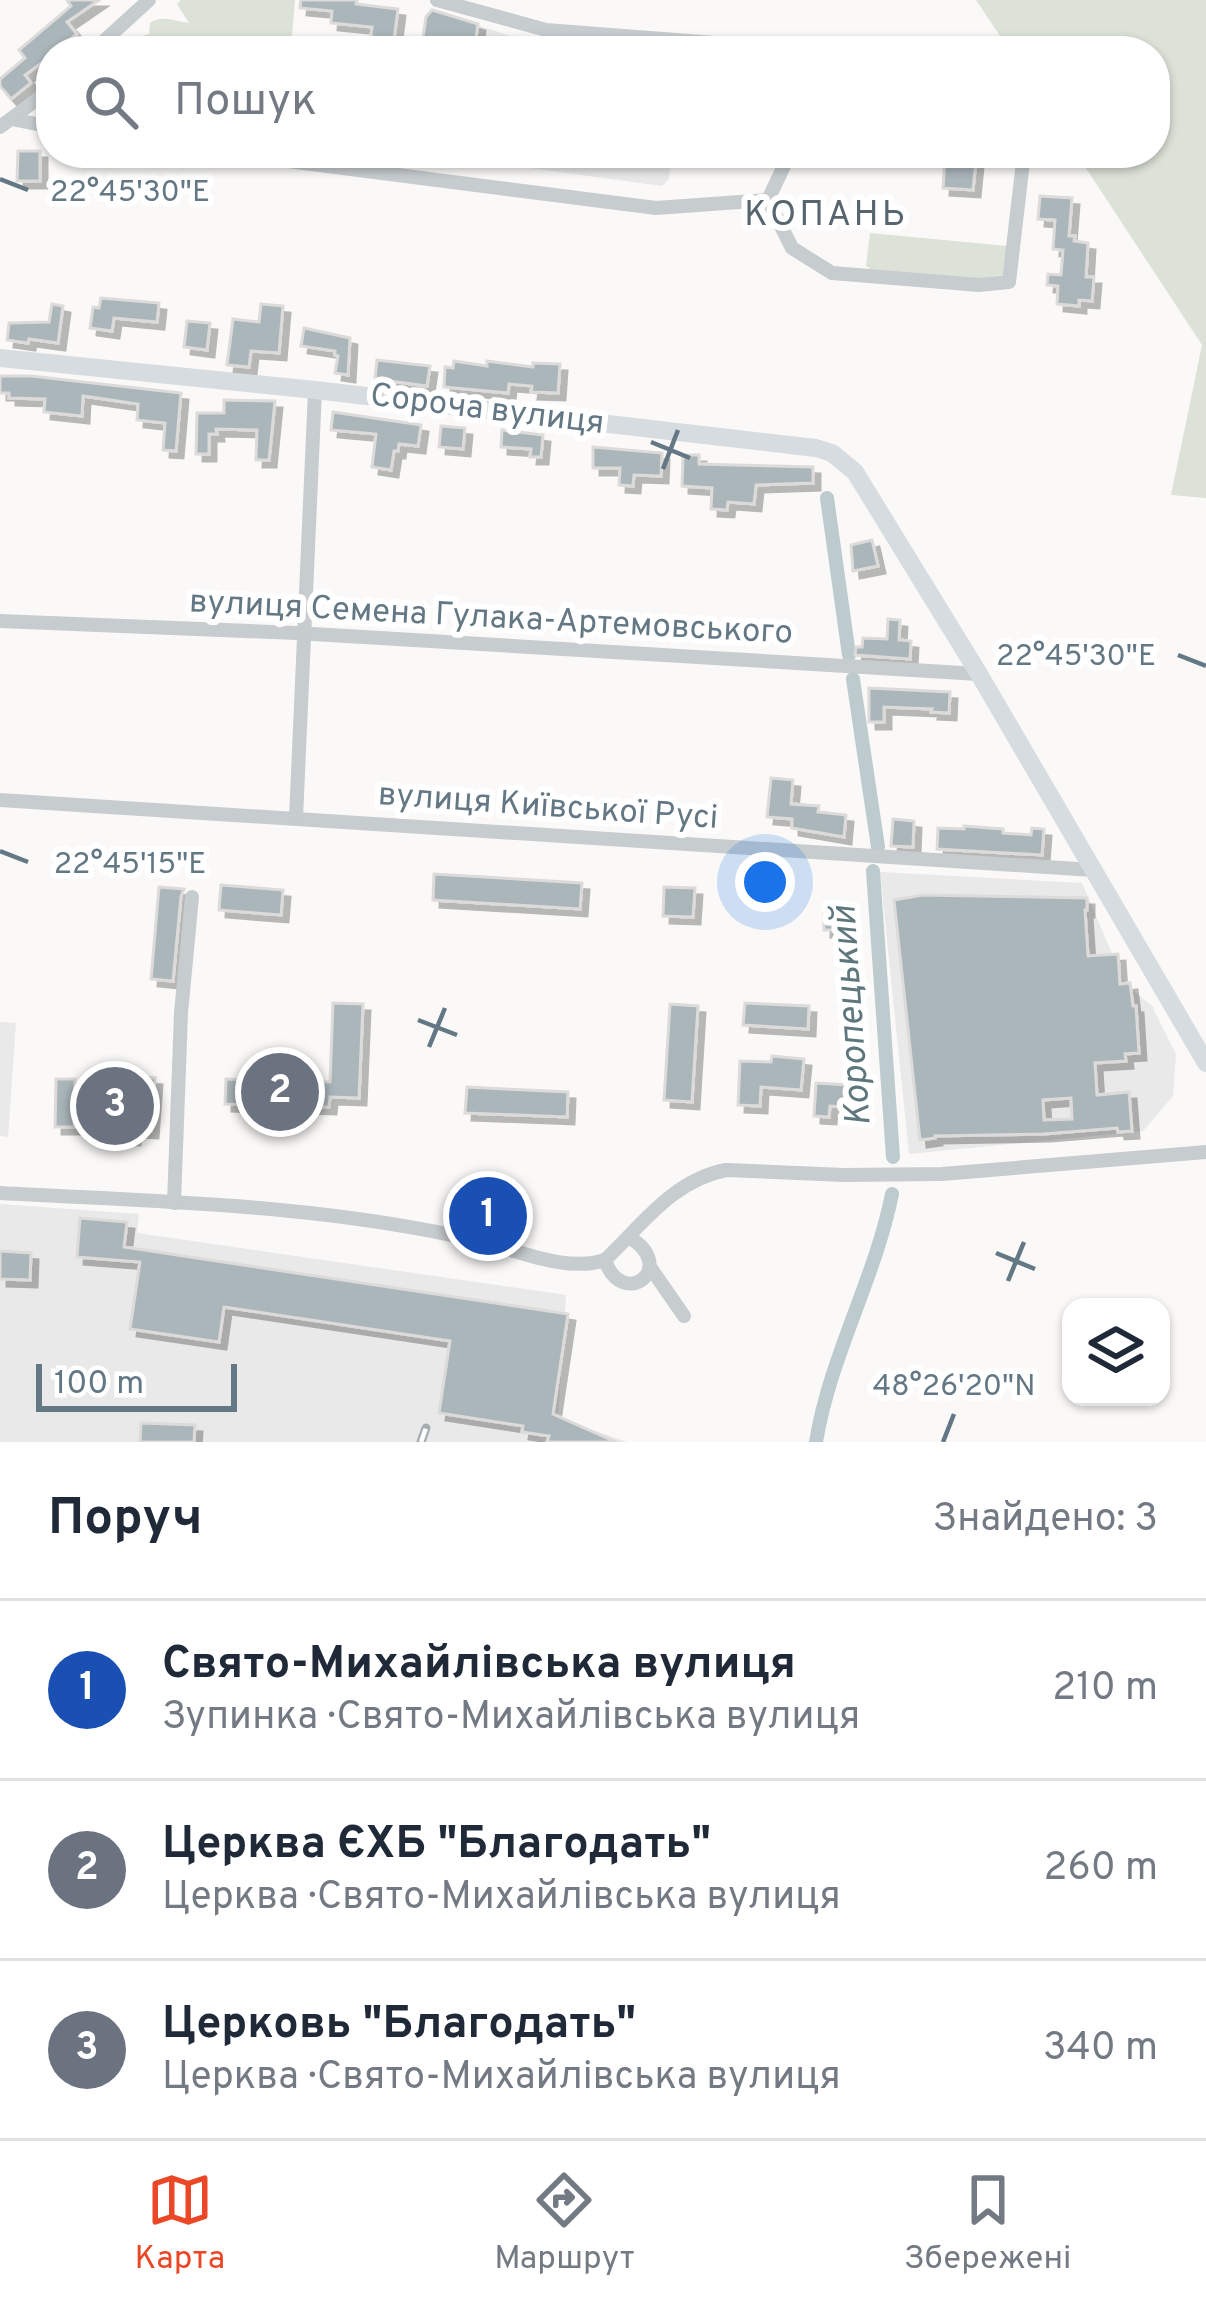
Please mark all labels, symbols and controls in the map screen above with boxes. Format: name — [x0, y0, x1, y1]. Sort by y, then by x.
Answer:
search box — [36, 36, 1170, 168]
icon: search — [78, 69, 144, 135]
text: Пошук — [174, 74, 317, 131]
text: 22°45'30"E — [50, 175, 210, 212]
district label: КОПАНЬ — [744, 193, 908, 239]
street label: Сороча вулиця — [368, 376, 606, 446]
street label: вулиця Семена Гулака-Артемовського — [188, 582, 794, 656]
text: 22°45'30"E — [996, 639, 1156, 676]
street label: вулиця Київської Русі — [377, 775, 719, 841]
text: 22°45'15"E — [54, 847, 206, 884]
your location — [735, 852, 795, 912]
water label: Коропецький — [822, 903, 884, 1128]
pin: 2 — [241, 1047, 319, 1137]
pin: 3 — [76, 1061, 154, 1151]
pin: 1 — [449, 1171, 527, 1261]
map controls — [1062, 1298, 1170, 1406]
button: layers — [1062, 1298, 1170, 1406]
scale bar — [36, 1358, 237, 1411]
text: 100 m — [54, 1364, 144, 1406]
text: 48°26'20"N — [873, 1369, 1035, 1406]
text: Поруч — [48, 1488, 203, 1553]
text: Знайдено: 3 — [933, 1496, 1158, 1545]
text: Свято-Михайлівська вулиця — [162, 1637, 796, 1694]
text: 1 — [79, 1665, 95, 1714]
text: 210 m — [1052, 1665, 1158, 1714]
text: Зупинка · Свято-Михайлівська вулиця — [162, 1694, 860, 1743]
text: Церква ЄХБ "Благодать" — [162, 1817, 711, 1874]
text: 2 — [75, 1845, 99, 1894]
text: 260 m — [1044, 1845, 1158, 1894]
text: Церква · Свято-Михайлівська вулиця — [162, 1874, 841, 1923]
text: Церковь "Благодать" — [162, 1997, 636, 2054]
text: 3 — [75, 2025, 99, 2074]
text: 340 m — [1043, 2025, 1158, 2074]
text: Церква · Свято-Михайлівська вулиця — [162, 2054, 841, 2103]
tab: Карта — [135, 2167, 225, 2281]
tab: Маршрут — [494, 2167, 635, 2281]
tab: Збережені — [904, 2167, 1071, 2281]

